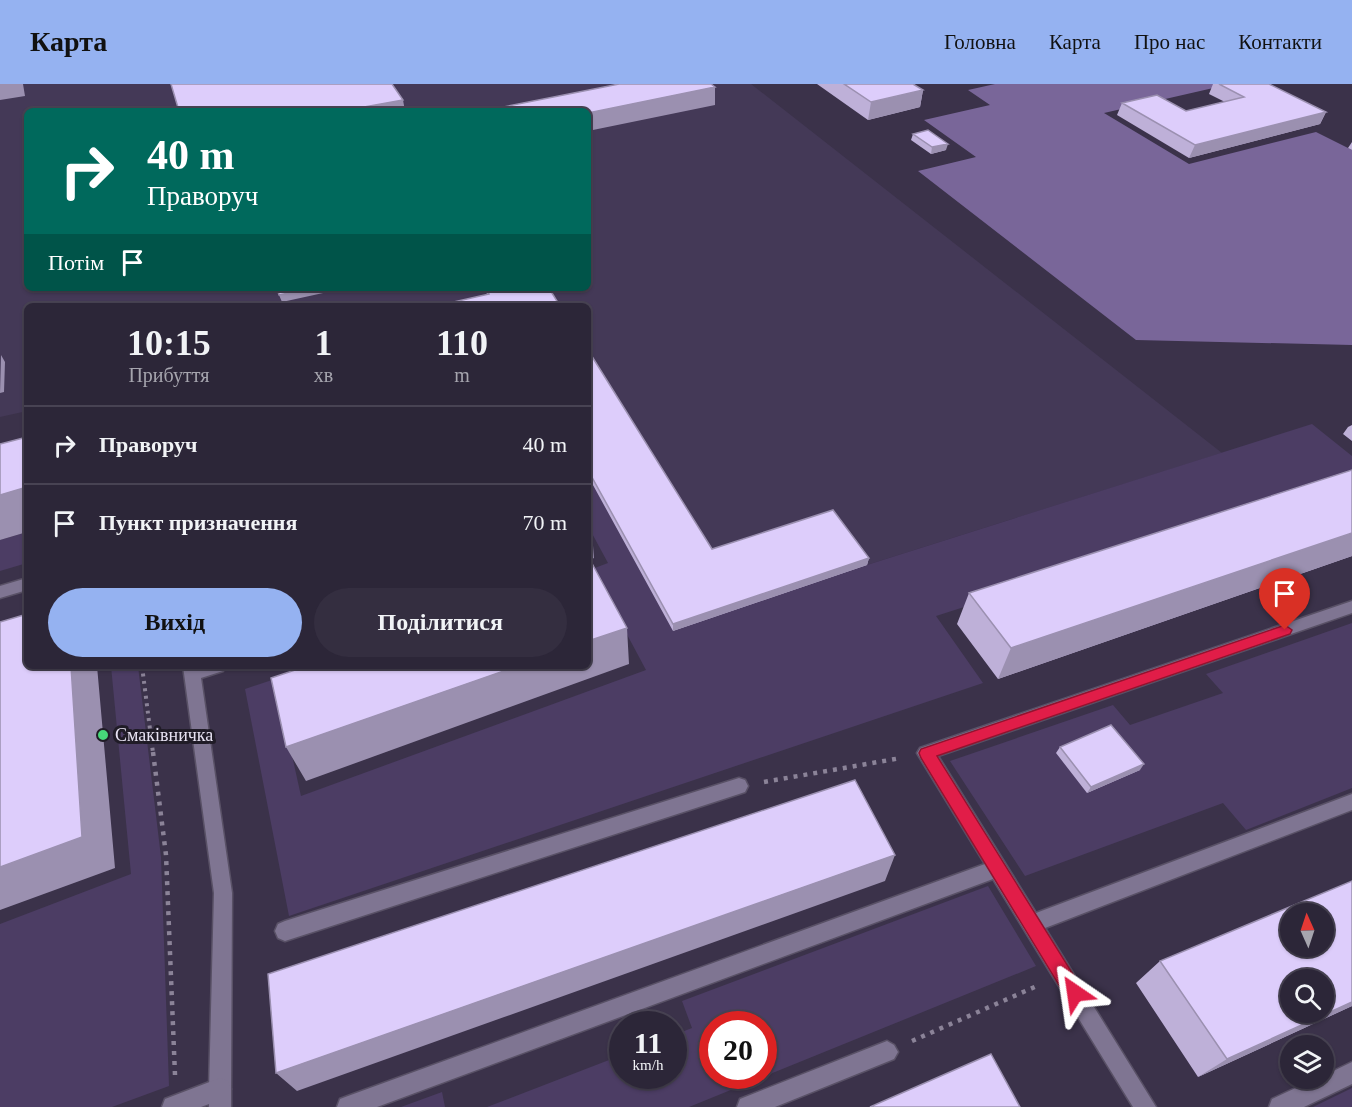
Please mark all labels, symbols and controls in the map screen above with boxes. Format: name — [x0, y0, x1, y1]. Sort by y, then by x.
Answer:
text: Карта — [30, 26, 107, 57]
text: Головна — [944, 30, 1016, 54]
text: Карта — [1049, 30, 1101, 54]
text: Про нас — [1134, 30, 1205, 54]
text: Контакти — [1238, 30, 1322, 54]
icon: right — [48, 132, 126, 210]
text: 40 m — [147, 132, 235, 178]
text: Праворуч — [147, 181, 258, 211]
icon: arrive — [116, 246, 149, 279]
text: Потім — [48, 250, 104, 275]
text: 10:15 — [127, 323, 211, 363]
text: 1 — [314, 323, 332, 363]
text: 110 — [436, 323, 488, 363]
text: Прибуття — [128, 364, 209, 386]
text: хв — [314, 364, 333, 386]
text: m — [454, 364, 470, 386]
icon: right — [48, 429, 81, 462]
text: Праворуч — [99, 432, 197, 457]
text: 40 m — [522, 432, 567, 457]
icon: arrive — [48, 507, 81, 540]
text: Пункт призначення — [99, 510, 297, 535]
text: 70 m — [522, 510, 567, 535]
pin — [1259, 568, 1310, 630]
icon: arrive — [1268, 577, 1301, 610]
button: Вихід — [48, 588, 302, 657]
button: Поділитися — [314, 588, 567, 657]
place label: Смаківничка — [115, 725, 213, 745]
marker: Смаківничка — [96, 728, 110, 742]
north arrow — [1280, 903, 1334, 957]
map controls — [1280, 903, 1334, 1089]
position arrow — [1043, 961, 1107, 1025]
button: search — [1280, 969, 1334, 1023]
speed limit sign: 20 — [699, 1011, 777, 1089]
text: 11 — [634, 1026, 662, 1059]
button: layers — [1280, 1035, 1334, 1089]
text: km/h — [633, 1057, 663, 1073]

